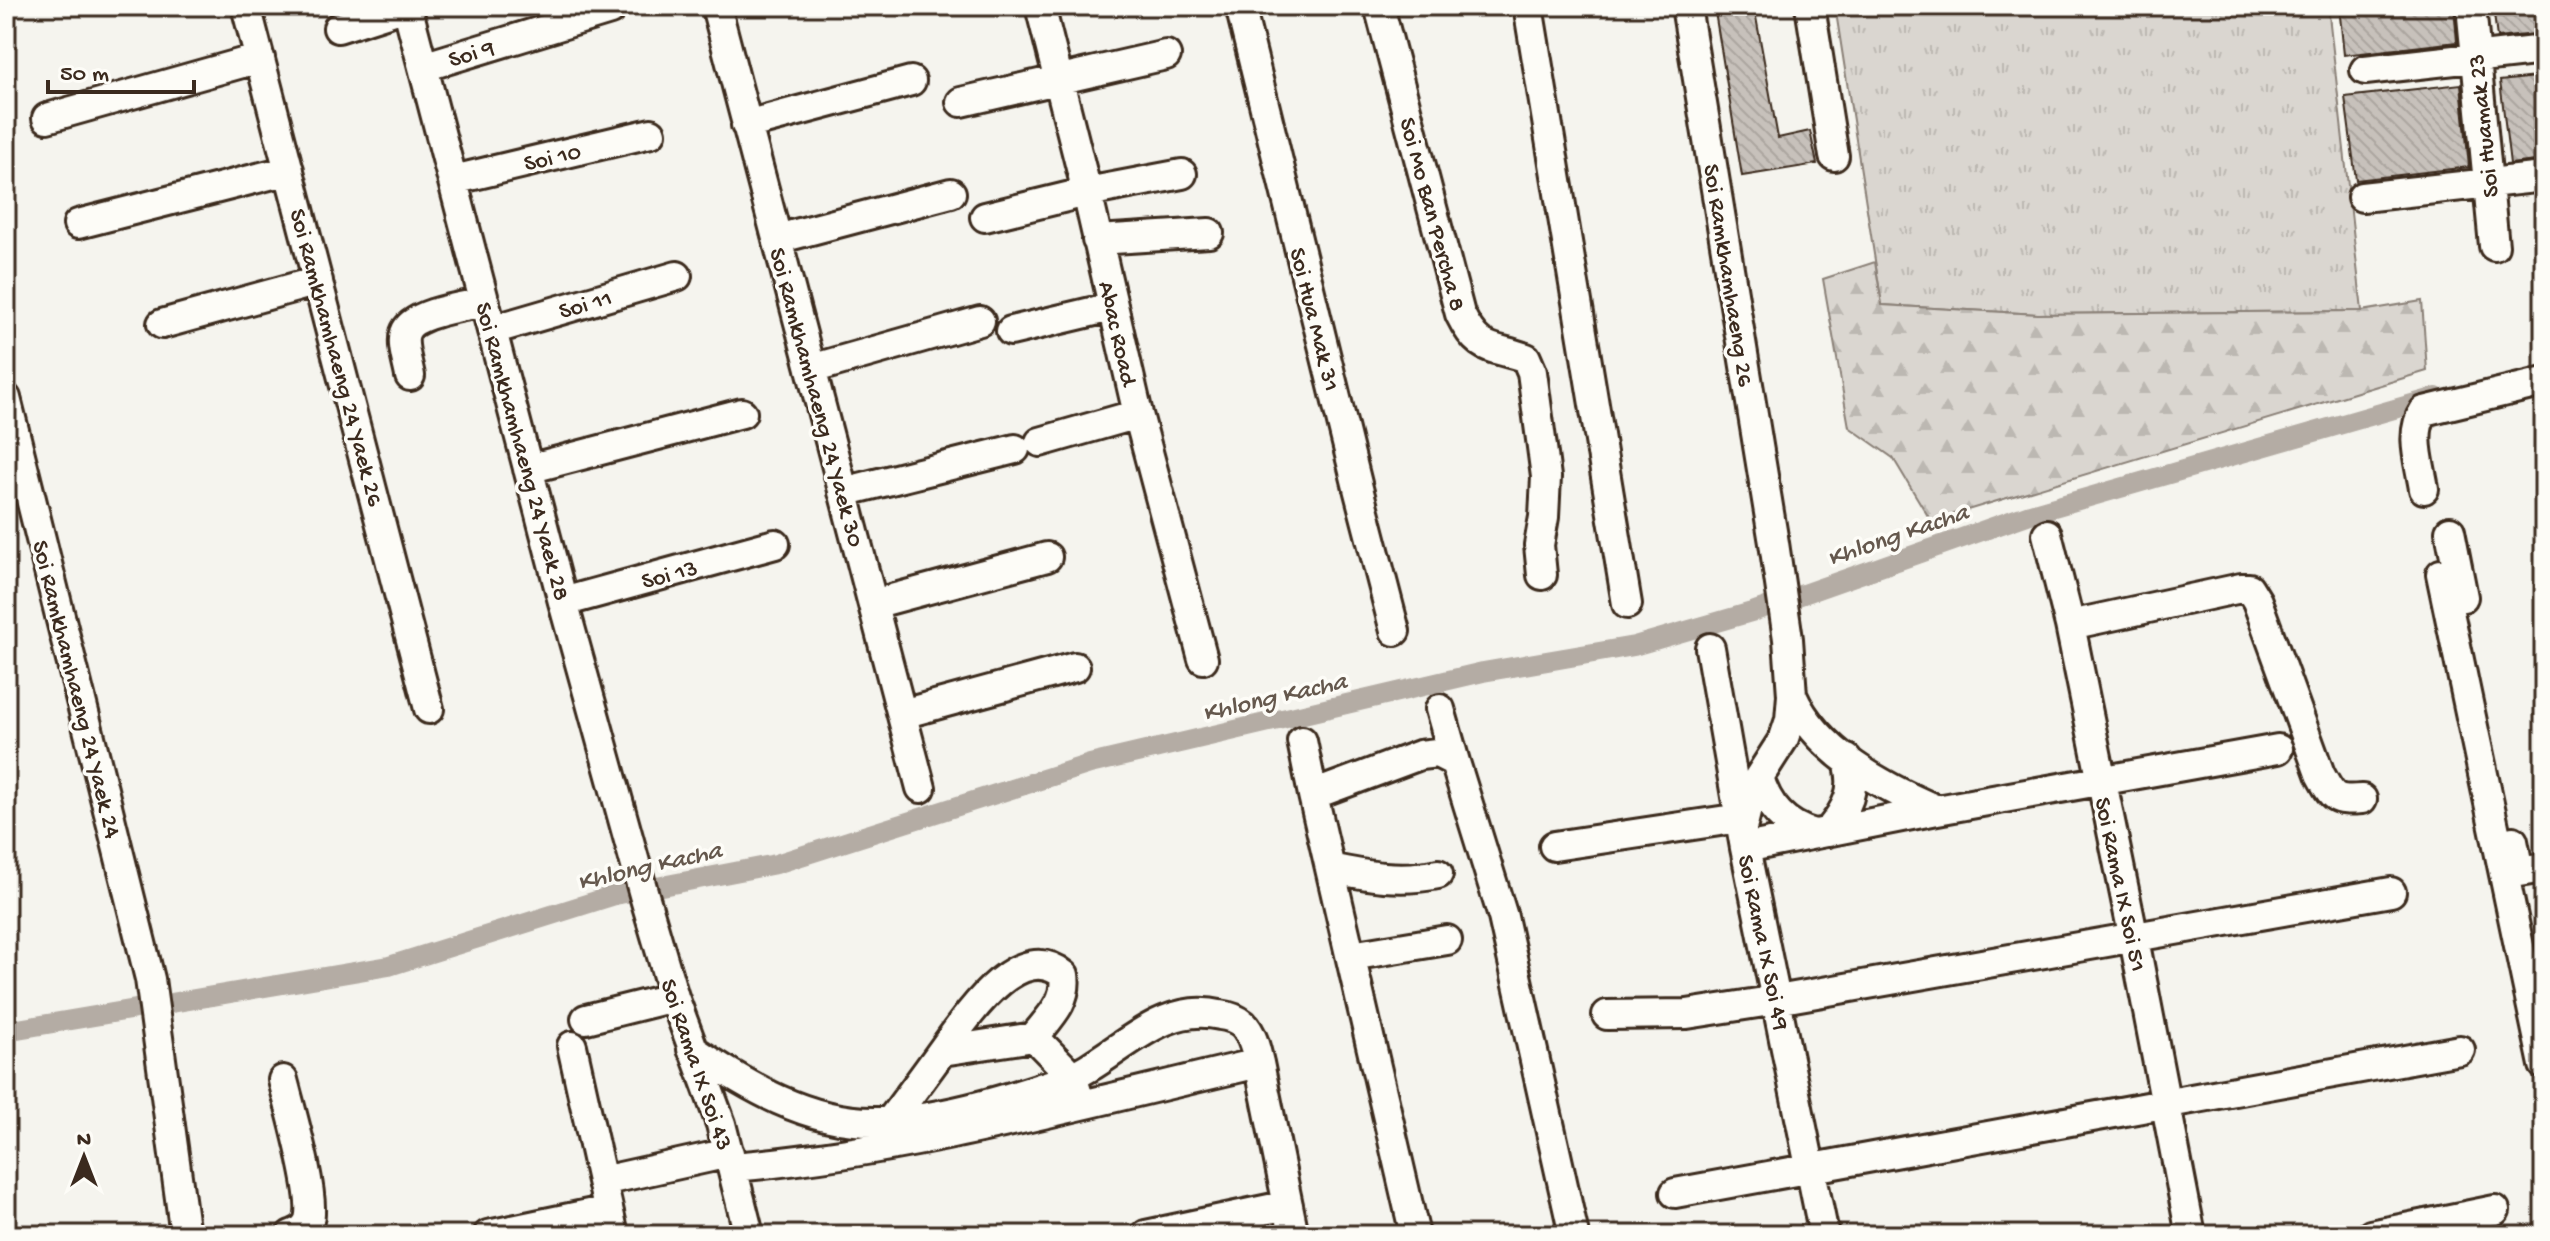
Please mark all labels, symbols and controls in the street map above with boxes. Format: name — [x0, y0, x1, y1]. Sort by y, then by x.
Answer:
street label: Soi 9 — [446, 35, 498, 76]
scale bar — [48, 44, 194, 94]
street label: Soi Huamak 23 — [2464, 53, 2507, 199]
text: 50 m — [60, 61, 109, 90]
street label: Soi Mo Ban Percha 8 — [1391, 115, 1470, 315]
street label: Soi 10 — [521, 139, 584, 180]
street label: Soi Ramkhamhaeng 26 — [1695, 162, 1759, 390]
street label: Soi Ramkhamhaeng 24 Yaek 26 — [281, 206, 389, 511]
street label: Soi Ramkhamhaeng 24 Yaek 30 — [761, 245, 869, 551]
street label: Soi Hua Mak 31 — [1281, 245, 1344, 395]
street label: Abac Road — [1089, 279, 1142, 391]
street label: Soi 11 — [556, 285, 616, 328]
street label: Soi Ramkhamhaeng 24 Yaek 28 — [467, 300, 574, 604]
water label: Khlong Kacha — [1824, 498, 1974, 576]
street label: Soi Ramkhamhaeng 24 Yaek 24 — [24, 538, 126, 842]
street label: Soi 13 — [639, 555, 701, 598]
water label: Khlong Kacha — [1200, 667, 1352, 731]
street label: Soi Rama IX Soi 51 — [2086, 795, 2151, 974]
water label: Khlong Kacha — [575, 836, 727, 900]
street label: Soi Rama IX Soi 49 — [1729, 852, 1794, 1033]
street label: Soi Rama IX Soi 43 — [652, 976, 738, 1154]
north arrow — [44, 1117, 124, 1197]
text: N — [77, 1128, 91, 1154]

